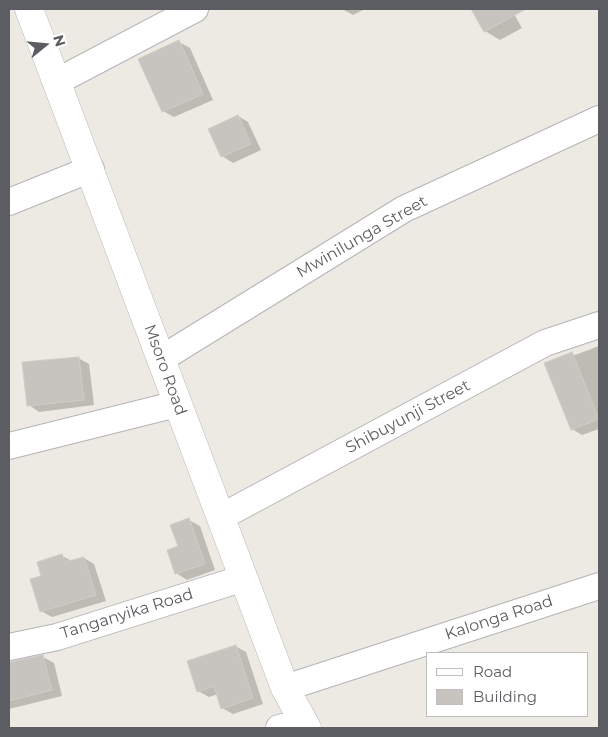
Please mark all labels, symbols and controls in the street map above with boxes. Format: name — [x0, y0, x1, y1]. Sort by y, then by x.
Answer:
north arrow — [20, 20, 70, 70]
text: N — [49, 33, 70, 49]
street label: Mwinilunga Street — [293, 192, 431, 282]
street label: Msoro Road — [140, 322, 190, 418]
street label: Shibuyunji Street — [343, 376, 473, 458]
street label: Tanganyika Road — [58, 585, 196, 643]
street label: Kalonga Road — [443, 592, 555, 644]
legend — [426, 652, 588, 717]
text: Road — [473, 662, 512, 681]
text: Building — [473, 687, 537, 706]

